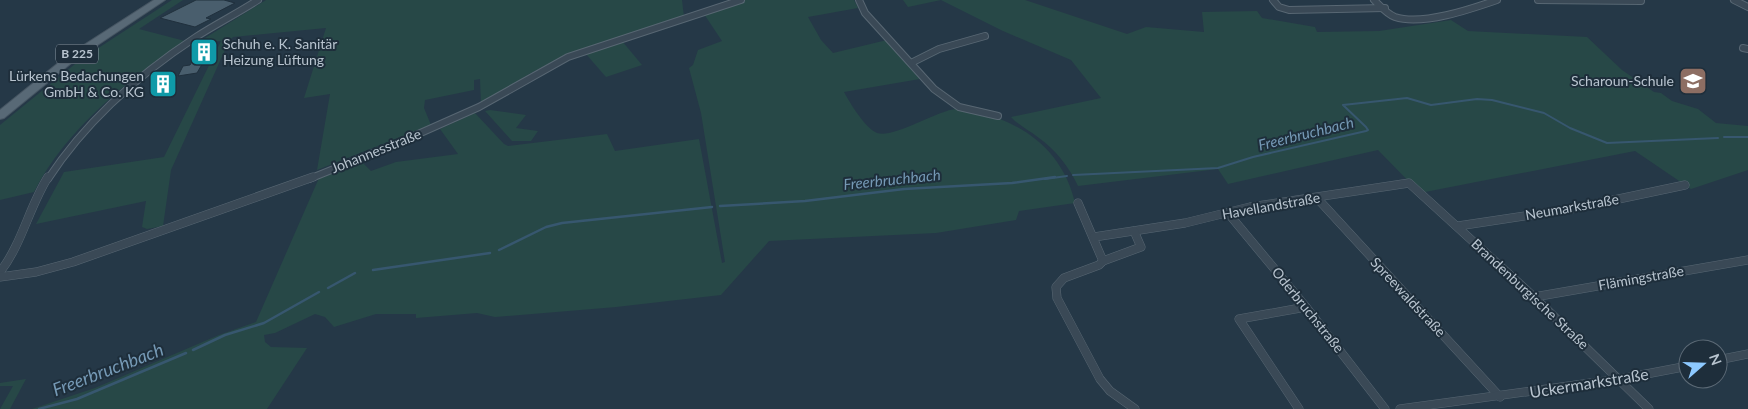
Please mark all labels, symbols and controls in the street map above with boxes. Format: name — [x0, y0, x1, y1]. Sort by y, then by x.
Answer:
place label: Schuh e. K. Sanitär Heizung Lüftung — [223, 35, 337, 68]
building icon: Schuh e. K. Sanitär Heizung Lüftung — [189, 37, 219, 67]
road number: B 225 — [56, 44, 98, 64]
school or university icon: Scharoun-Schule — [1678, 66, 1708, 96]
place label: Lürkens Bedachungen GmbH & Co. KG — [9, 67, 144, 100]
building icon: Lürkens Bedachungen GmbH & Co. KG — [148, 69, 178, 99]
place label: Scharoun-Schule — [1571, 72, 1674, 89]
water label: Freerbruchbach — [1256, 112, 1355, 154]
street label: Johannesstraße — [328, 125, 423, 176]
water label: Freerbruchbach — [842, 165, 941, 193]
street label: Havellandstraße — [1220, 189, 1321, 223]
street label: Neumarkstraße — [1524, 190, 1620, 223]
street label: Brandenburgische Straße — [1468, 235, 1593, 352]
street label: Spreewaldstraße — [1367, 253, 1449, 340]
street label: Flämingstraße — [1597, 262, 1685, 293]
street label: Oderbruchstraße — [1269, 263, 1348, 356]
water label: Freerbruchbach — [49, 338, 166, 400]
north arrow — [1678, 339, 1728, 389]
text: N — [1706, 351, 1726, 367]
street label: Uckermarkstraße — [1528, 364, 1650, 401]

